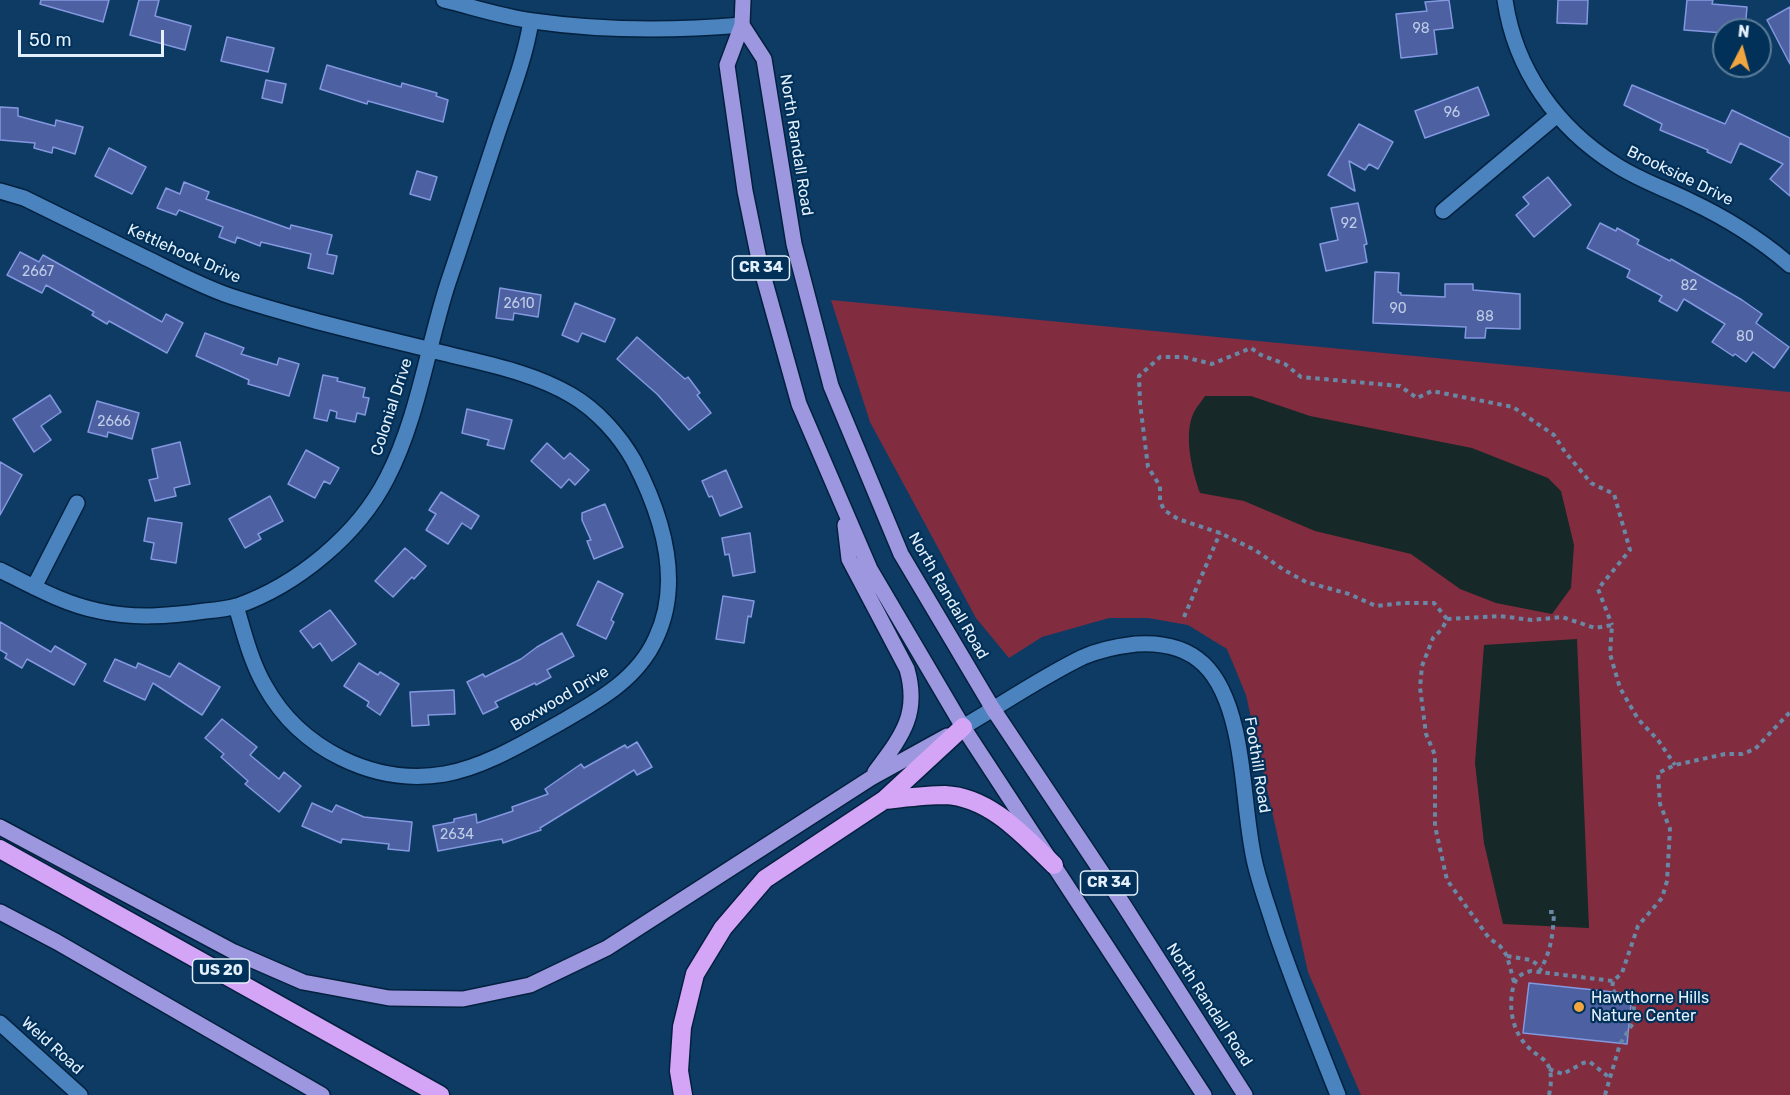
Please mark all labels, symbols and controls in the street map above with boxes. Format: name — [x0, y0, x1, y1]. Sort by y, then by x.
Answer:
scale bar — [21, 18, 166, 56]
north arrow — [1712, 18, 1772, 78]
house number: 98 — [1412, 21, 1430, 37]
text: N — [1737, 22, 1750, 42]
text: 50 m — [29, 29, 72, 51]
street label: North Randall Road — [775, 73, 817, 217]
house number: 96 — [1444, 105, 1460, 121]
street label: Brookside Drive — [1624, 142, 1736, 210]
house number: 92 — [1341, 216, 1357, 232]
street label: Kettlehook Drive — [124, 220, 244, 288]
road number: CR 34 — [732, 256, 789, 280]
house number: 2667 — [22, 264, 54, 280]
house number: 82 — [1680, 278, 1698, 294]
house number: 2610 — [503, 296, 535, 312]
house number: 90 — [1389, 301, 1407, 317]
house number: 88 — [1476, 309, 1494, 325]
house number: 80 — [1736, 329, 1754, 345]
street label: Colonial Drive — [367, 356, 417, 458]
house number: 2666 — [97, 414, 131, 430]
street label: North Randall Road — [904, 529, 992, 663]
street label: Boxwood Drive — [507, 662, 613, 736]
street label: Foothill Road — [1240, 716, 1274, 814]
house number: 2634 — [440, 827, 474, 843]
road number: CR 34 — [1080, 871, 1138, 895]
street label: North Randall Road — [1162, 940, 1256, 1070]
road number: US 20 — [192, 959, 250, 983]
place label: Hawthorne Hills Nature Center — [1591, 988, 1709, 1026]
marker: Hawthorne Hills Nature Center — [1572, 1000, 1586, 1014]
street label: Weld Road — [17, 1013, 87, 1079]

